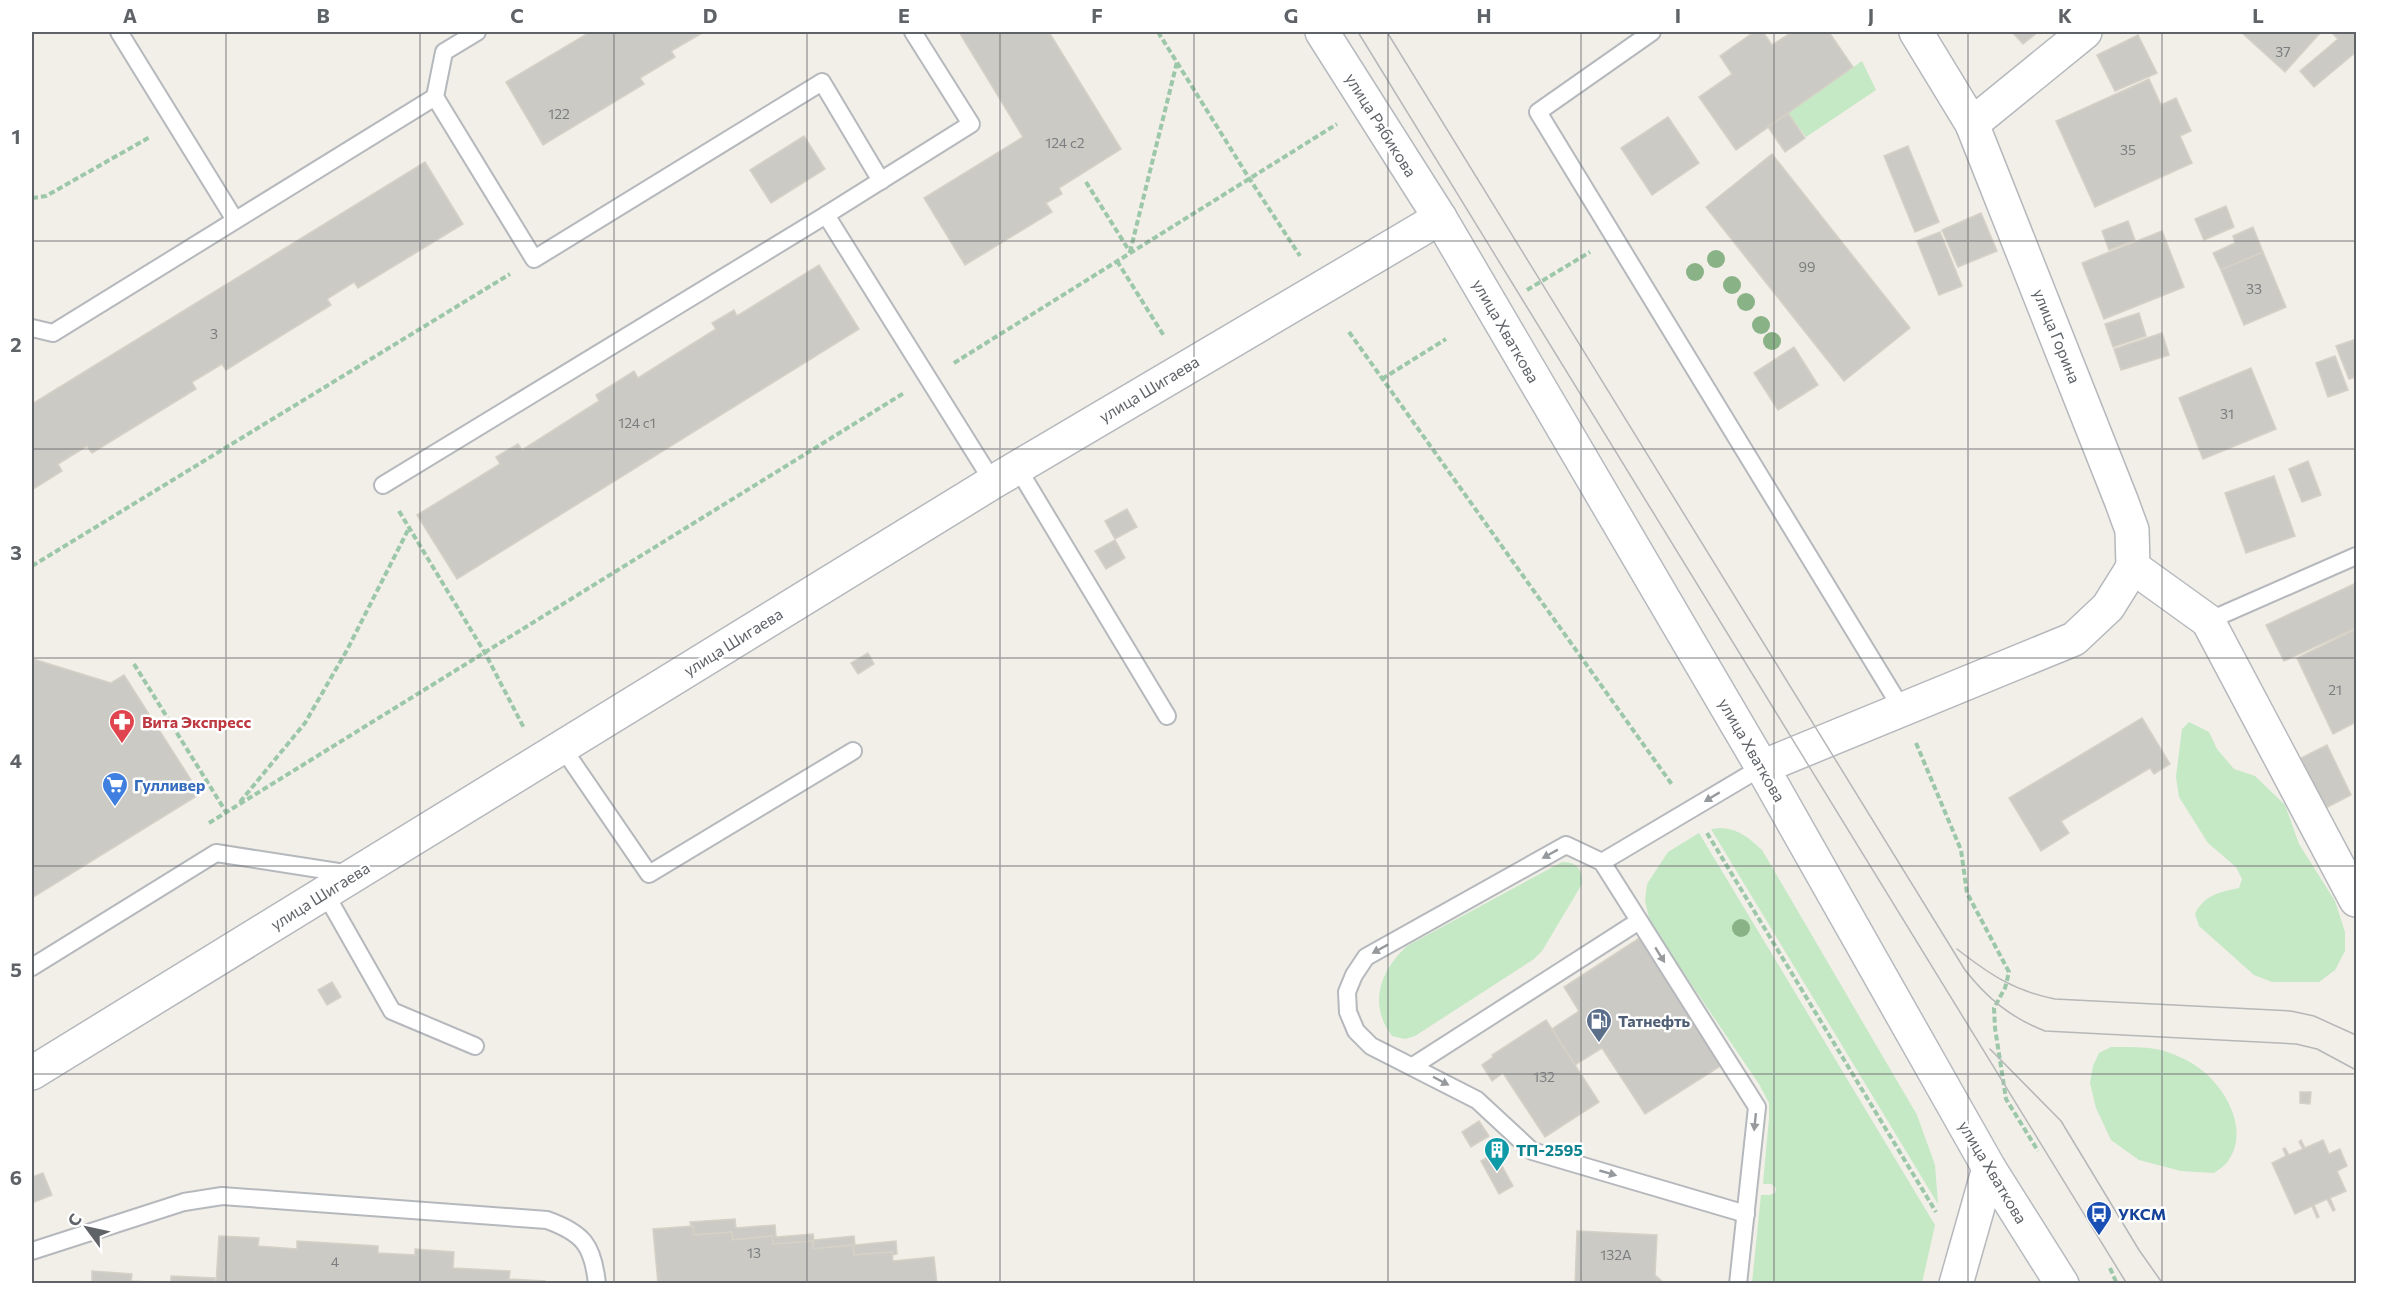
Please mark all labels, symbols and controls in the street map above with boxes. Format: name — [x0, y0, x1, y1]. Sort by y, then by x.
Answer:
text: A — [123, 3, 137, 27]
text: B — [316, 3, 330, 27]
text: C — [510, 3, 524, 27]
text: D — [703, 3, 717, 27]
text: E — [898, 3, 910, 27]
text: F — [1091, 3, 1103, 27]
text: G — [1284, 3, 1298, 27]
text: H — [1477, 3, 1492, 27]
text: I — [1675, 3, 1681, 27]
text: J — [1868, 3, 1874, 27]
text: K — [2058, 3, 2072, 27]
text: L — [2252, 3, 2264, 27]
house number: 37 — [2275, 43, 2291, 60]
street label: улица Рябикова — [1342, 69, 1421, 180]
house number: 122 — [548, 105, 570, 122]
text: 1 — [11, 124, 21, 148]
house number: 124 с2 — [1045, 134, 1085, 151]
house number: 35 — [2120, 141, 2136, 158]
house number: 99 — [1799, 258, 1816, 275]
street label: улица Хваткова — [1469, 276, 1544, 386]
house number: 33 — [2246, 280, 2262, 297]
street label: улица Горина — [2030, 286, 2085, 386]
house number: 3 — [210, 325, 218, 342]
text: 2 — [10, 332, 22, 356]
street label: улица Шигаева — [1095, 351, 1202, 426]
house number: 31 — [2220, 405, 2234, 422]
house number: 124 с1 — [618, 414, 656, 431]
text: 3 — [10, 540, 22, 564]
street label: улица Шигаева — [680, 604, 786, 680]
house number: 21 — [2328, 681, 2342, 698]
street label: улица Хваткова — [1715, 695, 1790, 805]
pharmacy icon: Вита Экспресс — [107, 707, 137, 745]
place label: Вита Экспресс — [142, 712, 251, 731]
text: 4 — [10, 748, 22, 772]
supermarket icon: Гулливер — [100, 770, 130, 808]
place label: Гулливер — [134, 775, 205, 794]
one-way arrow — [1703, 792, 1720, 802]
one-way arrow — [1542, 849, 1558, 860]
street label: улица Шигаева — [267, 858, 373, 934]
one-way arrow — [1372, 944, 1388, 955]
one-way arrow — [1655, 947, 1666, 963]
text: 5 — [10, 957, 22, 981]
fuel station icon: Татнефть — [1584, 1006, 1614, 1044]
place label: Татнефть — [1618, 1011, 1691, 1030]
house number: 132 — [1533, 1068, 1555, 1085]
one-way arrow — [1432, 1076, 1449, 1086]
one-way arrow — [1750, 1113, 1760, 1132]
street label: улица Хваткова — [1955, 1117, 2032, 1227]
building icon: ТП-2595 — [1482, 1135, 1512, 1173]
place label: ТП-2595 — [1516, 1140, 1583, 1159]
text: 6 — [10, 1165, 22, 1189]
one-way arrow — [1599, 1169, 1617, 1178]
north arrow — [57, 1198, 117, 1258]
bus stop icon: УКСМ — [2084, 1199, 2114, 1237]
place label: УКСМ — [2118, 1204, 2166, 1223]
text: С — [63, 1210, 85, 1229]
house number: 13 — [747, 1244, 761, 1261]
house number: 132А — [1600, 1246, 1632, 1263]
house number: 4 — [331, 1253, 340, 1270]

